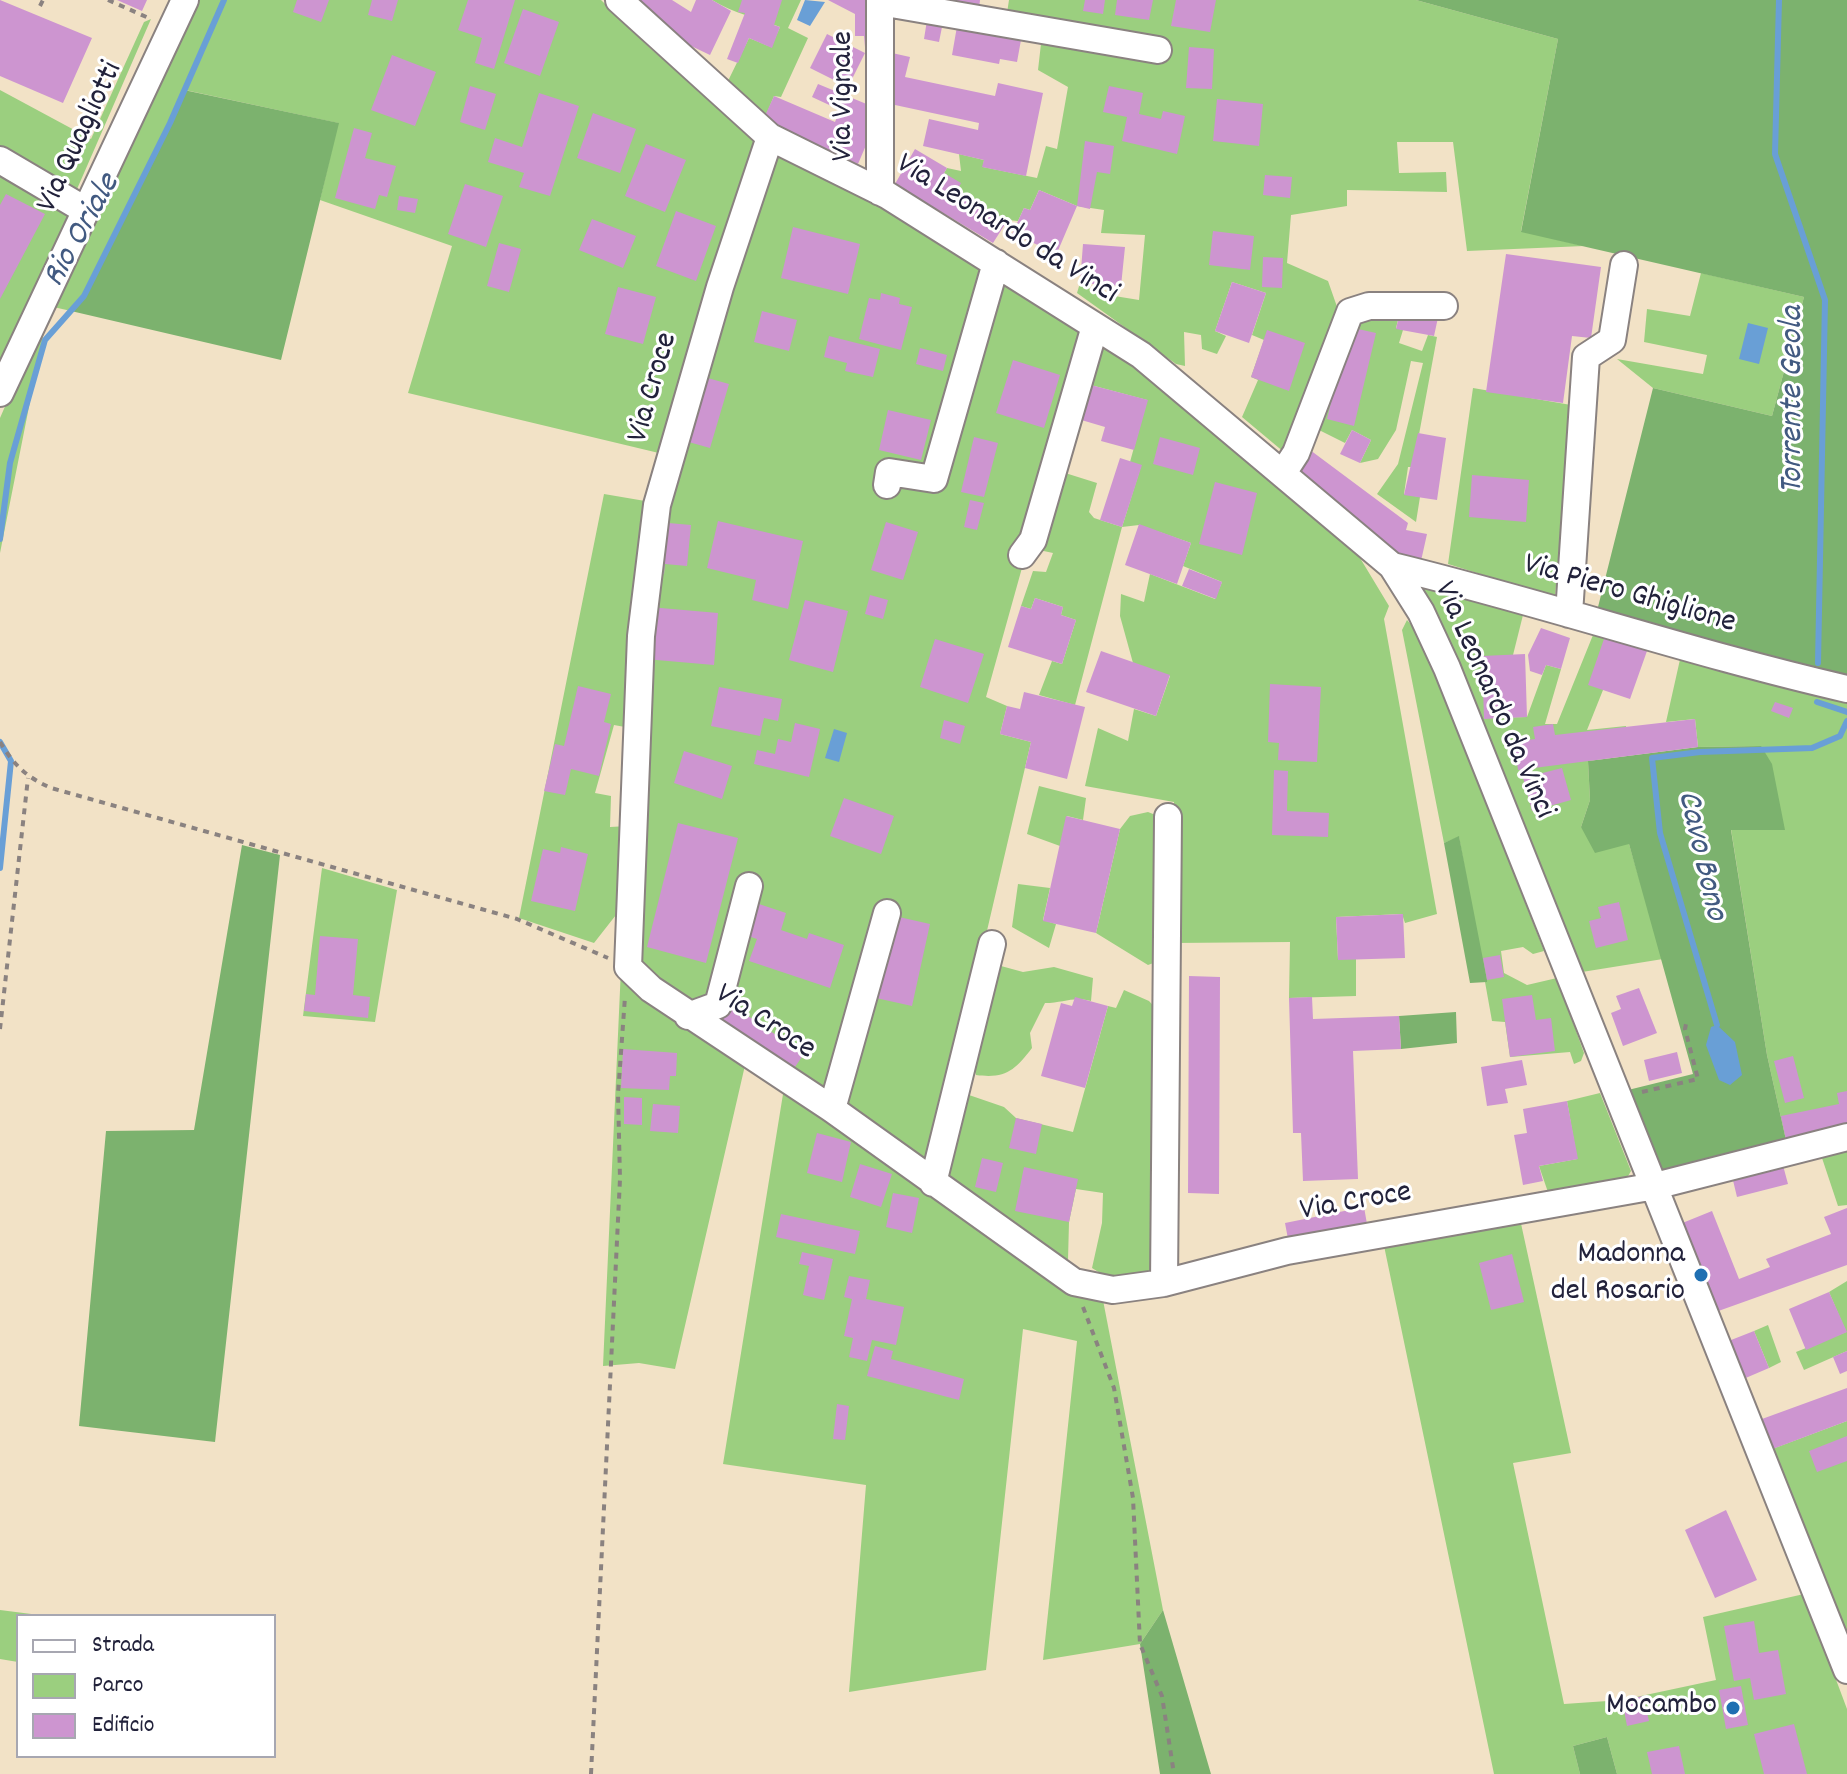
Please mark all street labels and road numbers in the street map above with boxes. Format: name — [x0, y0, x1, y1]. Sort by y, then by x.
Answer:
street label: Via Vignale — [827, 31, 865, 161]
street label: Via Quagliotti — [30, 56, 134, 220]
street label: Via Leonardo da Vinci — [888, 147, 1124, 315]
street label: Via Croce — [621, 329, 689, 447]
street label: Via Piero Ghiglione — [1519, 547, 1739, 645]
street label: Via Leonardo da Vinci — [1423, 577, 1561, 825]
street label: Via Croce — [706, 977, 822, 1071]
street label: Via Croce — [1297, 1175, 1415, 1233]

